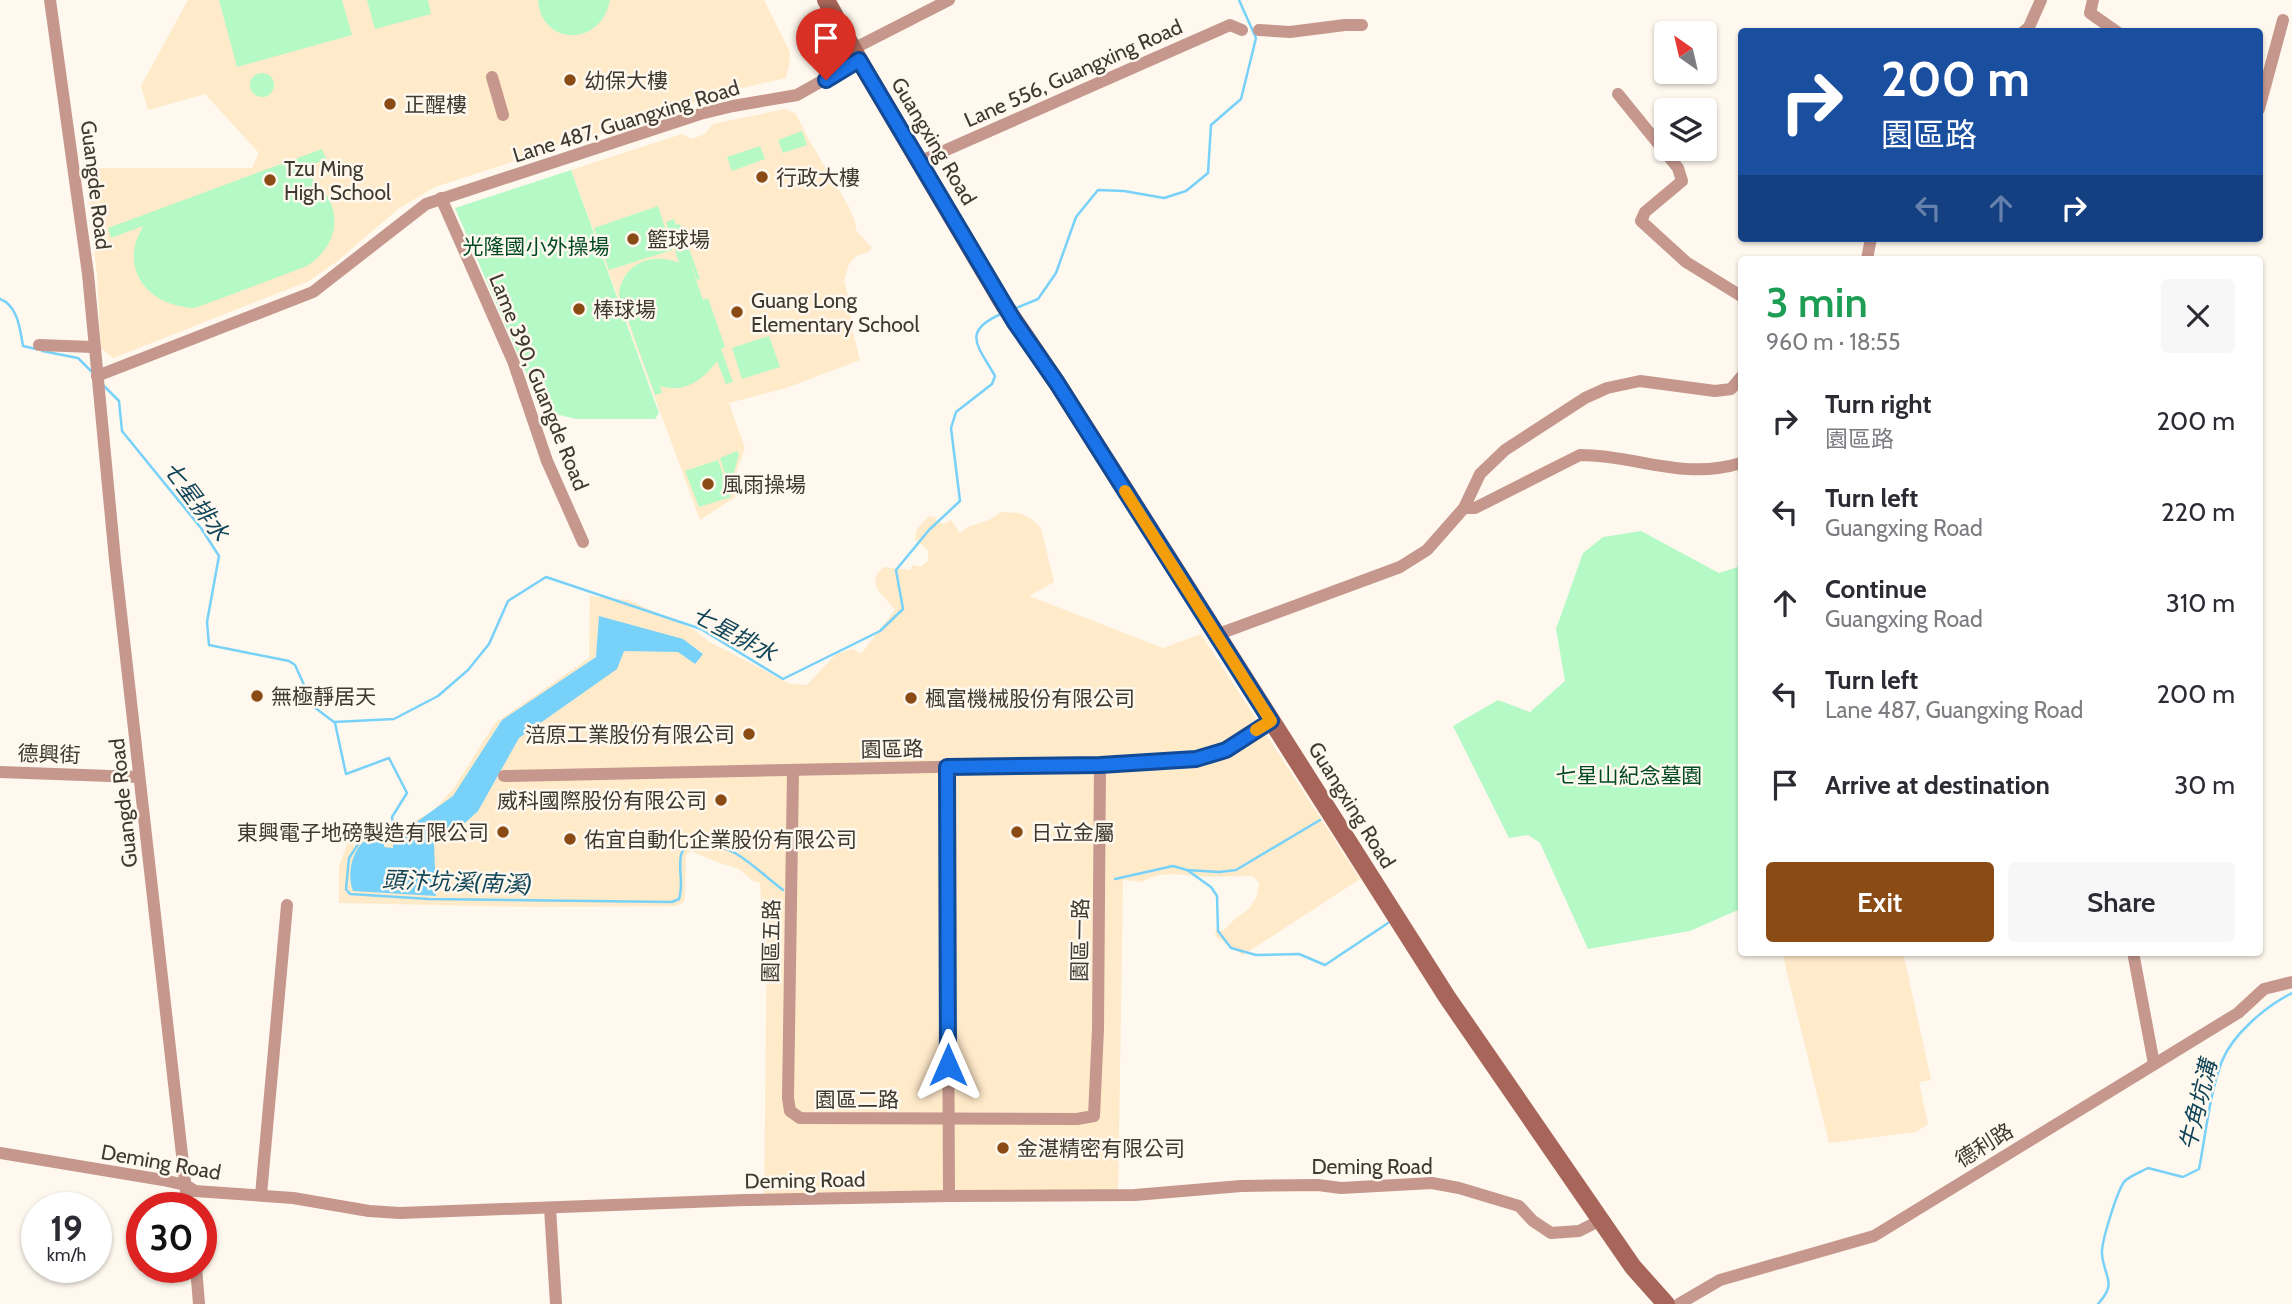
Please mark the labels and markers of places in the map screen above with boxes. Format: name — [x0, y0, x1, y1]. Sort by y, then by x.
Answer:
pin — [796, 8, 856, 80]
place label: 幼保大樓 — [584, 68, 668, 93]
marker: 幼保大樓 — [562, 72, 578, 88]
place label: 正醒樓 — [404, 92, 467, 117]
marker: 正醒樓 — [382, 96, 398, 112]
place label: Tzu Ming High School — [284, 156, 391, 205]
place label: 行政大樓 — [776, 165, 860, 190]
marker: 行政大樓 — [754, 169, 770, 185]
marker: Tzu Ming High School — [262, 172, 278, 188]
place label: 籃球場 — [647, 227, 710, 252]
marker: 籃球場 — [625, 231, 641, 247]
place label: Guang Long Elementary School — [751, 288, 919, 337]
place label: 棒球場 — [593, 297, 656, 322]
marker: 棒球場 — [571, 301, 587, 317]
marker: Guang Long Elementary School — [729, 304, 745, 320]
place label: 風雨操場 — [722, 472, 806, 497]
marker: 風雨操場 — [700, 476, 716, 492]
place label: 無極靜居天 — [271, 684, 376, 709]
place label: 楓富機械股份有限公司 — [925, 686, 1135, 711]
marker: 無極靜居天 — [249, 688, 265, 704]
marker: 楓富機械股份有限公司 — [903, 690, 919, 706]
place label: 涪原工業股份有限公司 — [525, 722, 735, 747]
marker: 涪原工業股份有限公司 — [741, 726, 757, 742]
place label: 威科國際股份有限公司 — [497, 788, 707, 813]
marker: 威科國際股份有限公司 — [713, 792, 729, 808]
place label: 東興電子地磅製造有限公司 — [237, 820, 489, 845]
place label: 日立金屬 — [1031, 820, 1115, 845]
marker: 東興電子地磅製造有限公司 — [495, 824, 511, 840]
marker: 日立金屬 — [1009, 824, 1025, 840]
place label: 佑宜自動化企業股份有限公司 — [584, 827, 857, 852]
marker: 佑宜自動化企業股份有限公司 — [562, 831, 578, 847]
place label: 金湛精密有限公司 — [1017, 1136, 1185, 1161]
marker: 金湛精密有限公司 — [995, 1140, 1011, 1156]

